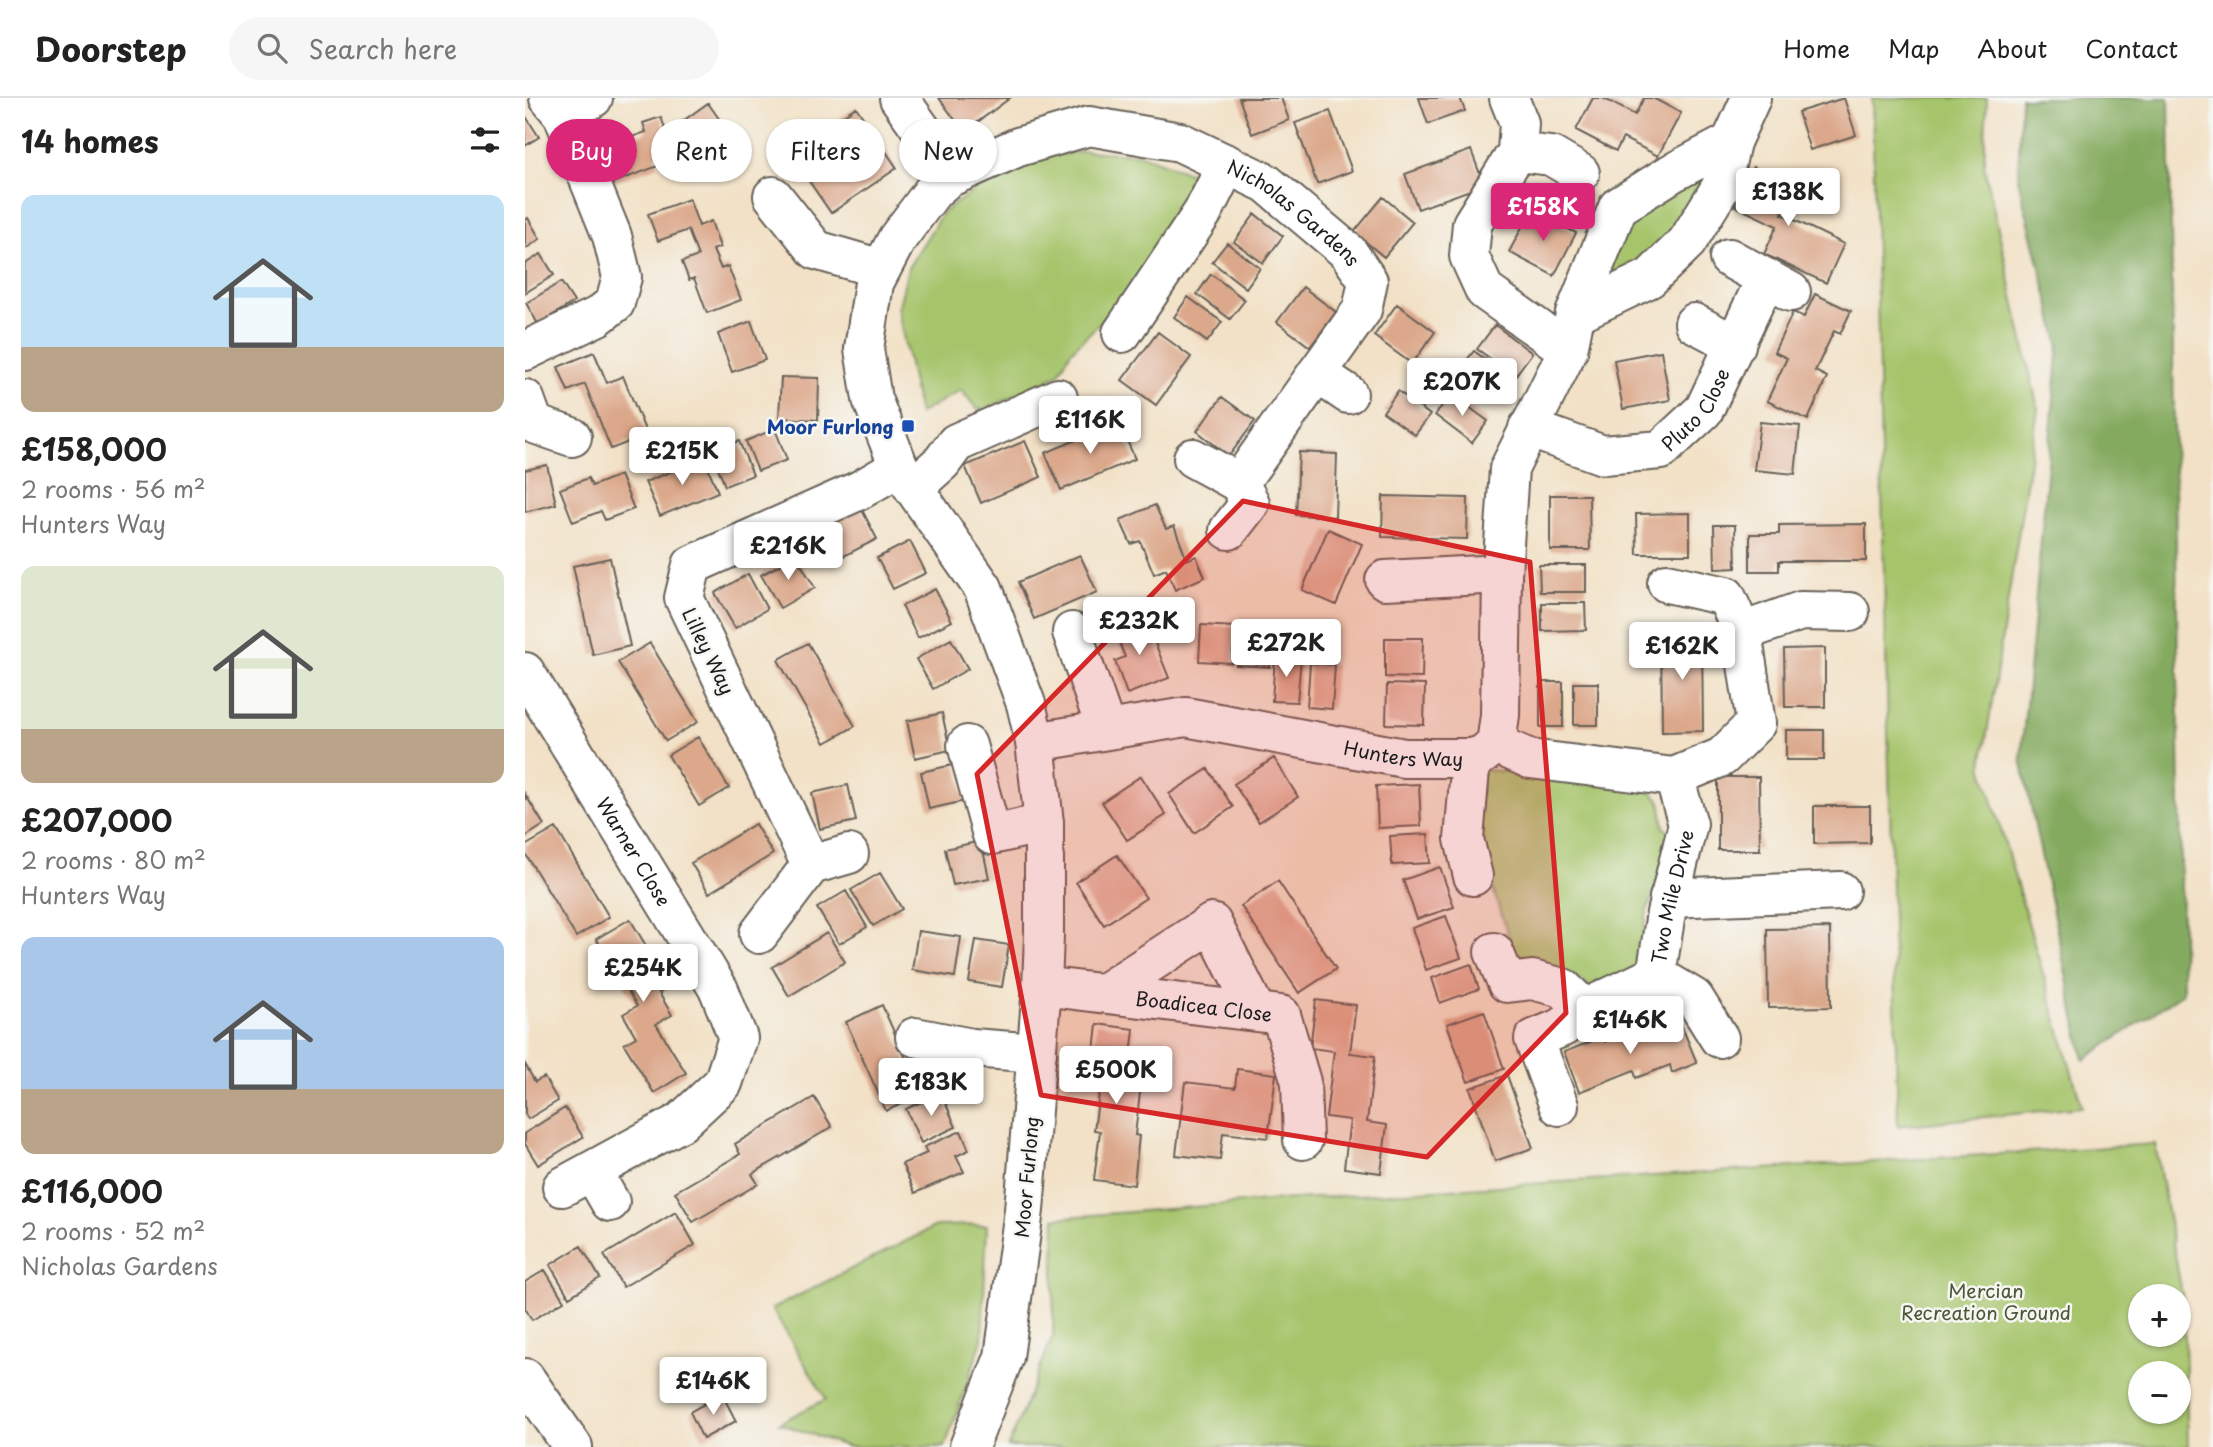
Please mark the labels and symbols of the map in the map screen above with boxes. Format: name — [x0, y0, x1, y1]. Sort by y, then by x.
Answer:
street label: Nicholas Gardens — [1222, 152, 1367, 271]
pin: £138K — [1739, 169, 1837, 228]
pin: £158K — [1494, 184, 1592, 243]
pin: £207K — [1413, 358, 1511, 418]
street label: Pluto Close — [1655, 363, 1736, 457]
pin: £116K — [1041, 396, 1139, 456]
place label: Moor Furlong — [767, 412, 894, 440]
marker: Moor Furlong — [900, 418, 916, 434]
pin: £215K — [633, 428, 731, 487]
pin: £216K — [739, 522, 837, 582]
pin: £232K — [1090, 598, 1188, 657]
street label: Lilley Way — [676, 603, 742, 699]
pin: £272K — [1237, 620, 1335, 679]
pin: £162K — [1633, 622, 1731, 682]
street label: Hunters Way — [1342, 733, 1463, 773]
street label: Warner Close — [590, 792, 678, 911]
street label: Two Mile Drive — [1644, 827, 1700, 966]
pin: £254K — [594, 944, 692, 1004]
street label: Boadicea Close — [1134, 983, 1274, 1028]
pin: £146K — [1581, 996, 1679, 1056]
pin: £500K — [1067, 1046, 1165, 1106]
pin: £183K — [882, 1058, 980, 1118]
street label: Moor Furlong — [1007, 1115, 1045, 1239]
park label: Mercian Recreation Ground — [1901, 1276, 2071, 1326]
pin: £146K — [664, 1358, 762, 1417]

